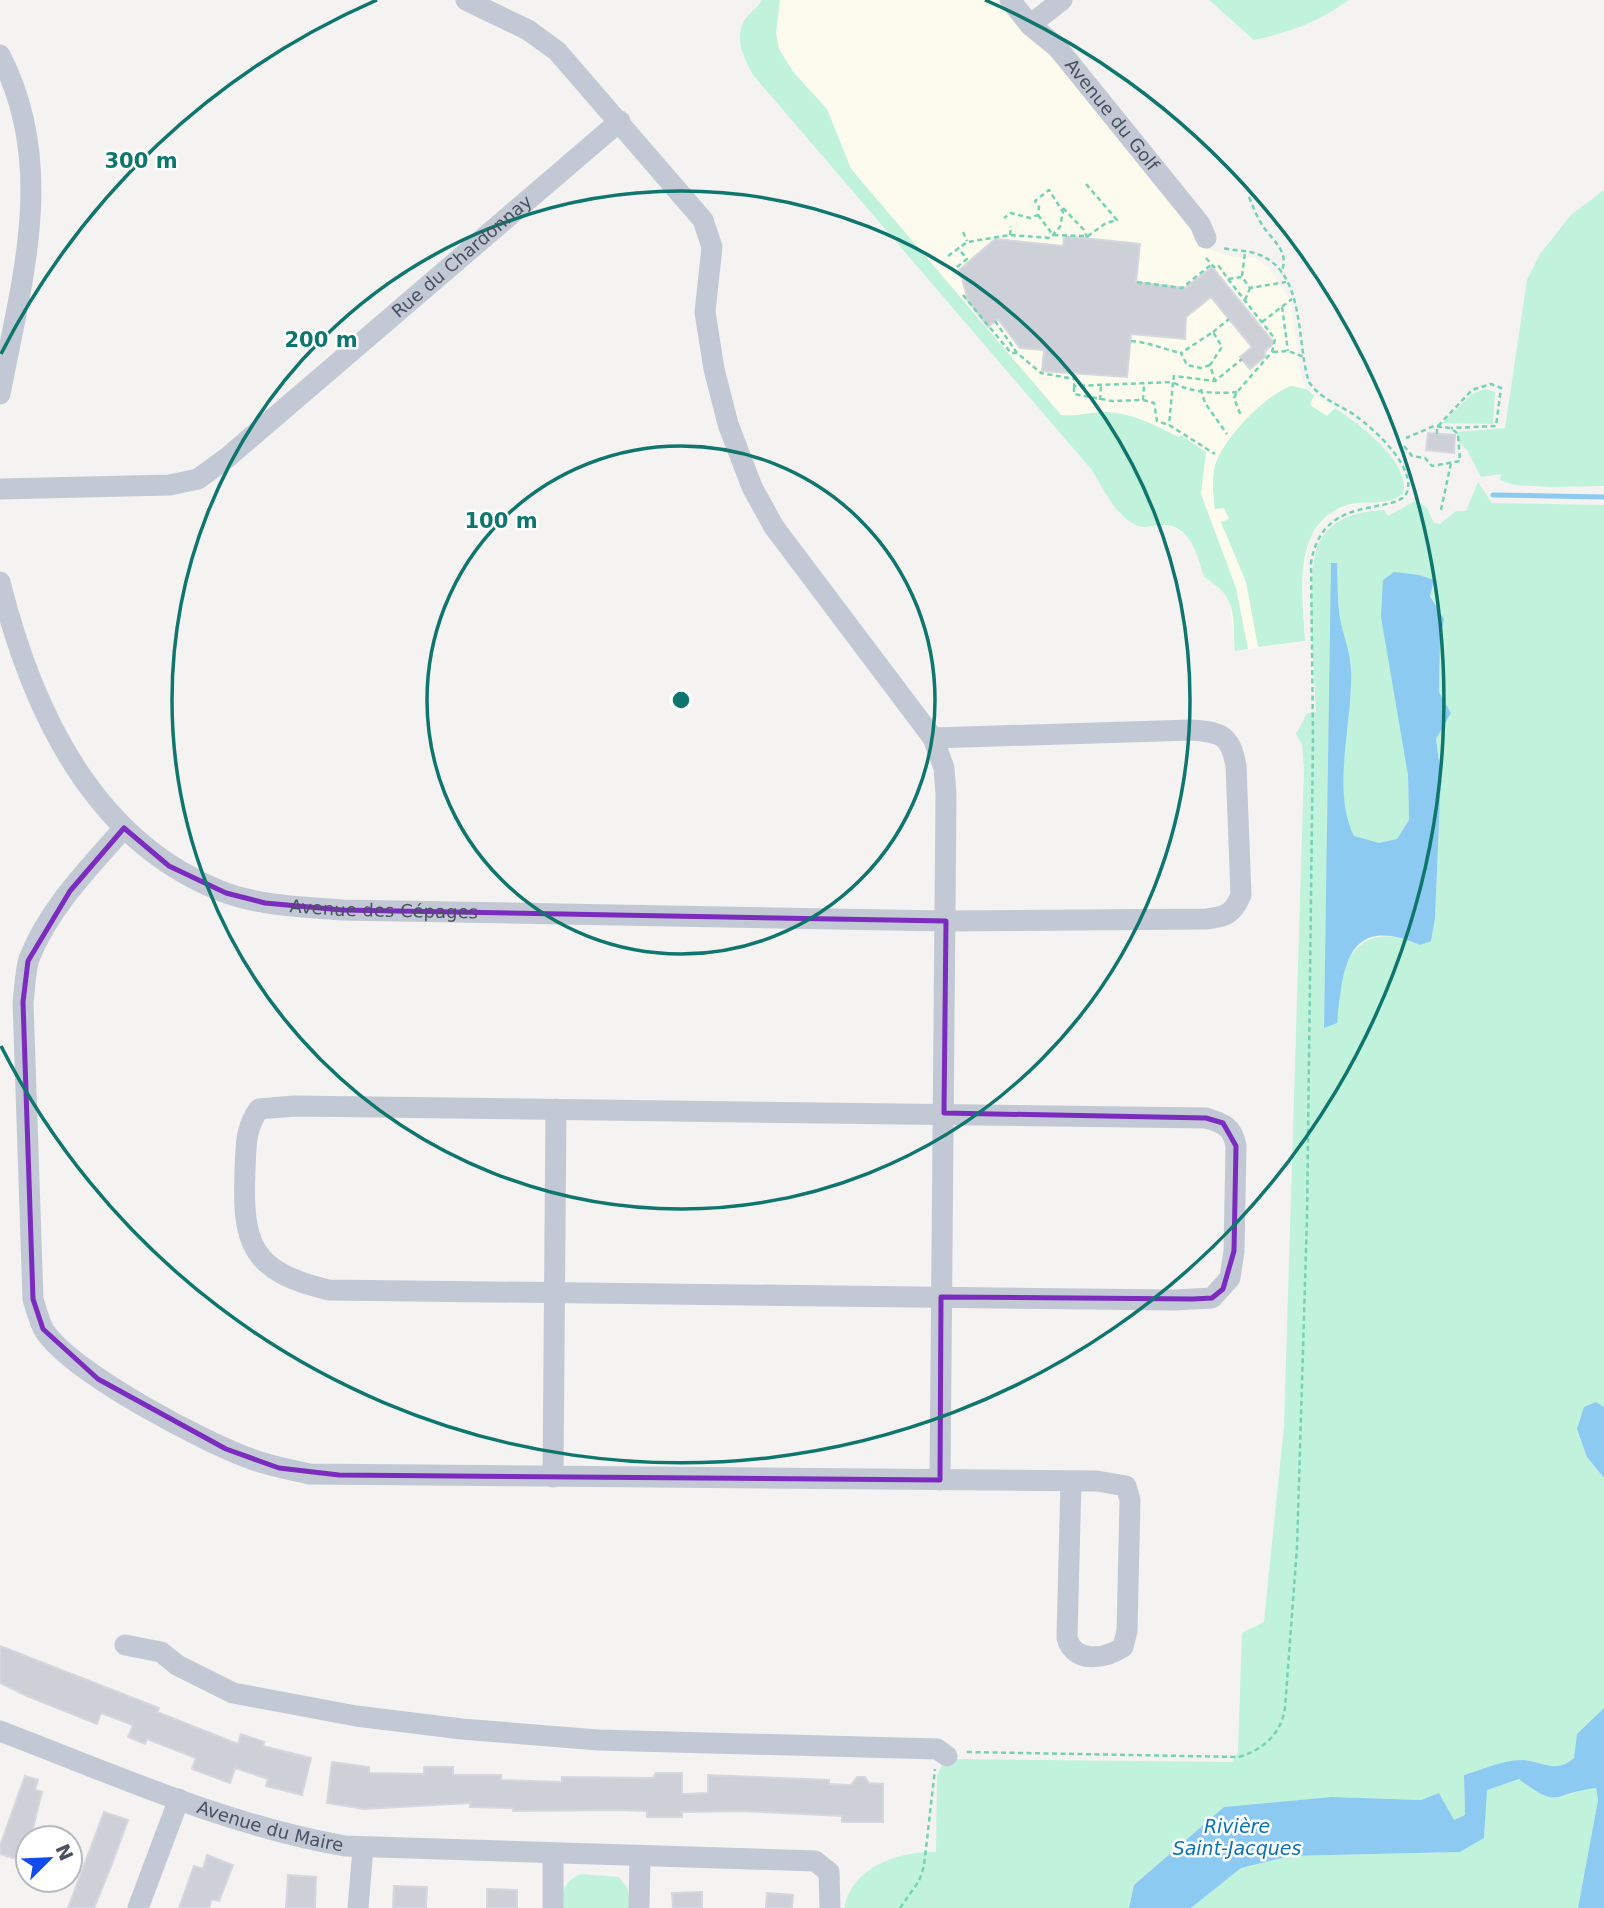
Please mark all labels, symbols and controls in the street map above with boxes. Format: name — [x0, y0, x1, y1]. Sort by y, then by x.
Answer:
street label: Avenue du Golf — [1061, 54, 1164, 175]
text: 300 m — [104, 149, 178, 173]
street label: Rue du Chardonnay — [387, 190, 536, 322]
text: 200 m — [284, 328, 358, 352]
text: 100 m — [464, 509, 538, 533]
centre of rings — [669, 688, 693, 712]
street label: Avenue des Cépages — [289, 895, 478, 922]
street label: Avenue du Maire — [194, 1796, 345, 1856]
water label: Rivière Saint-Jacques — [1173, 1815, 1301, 1859]
north arrow — [14, 1824, 84, 1894]
text: N — [51, 1840, 78, 1864]

